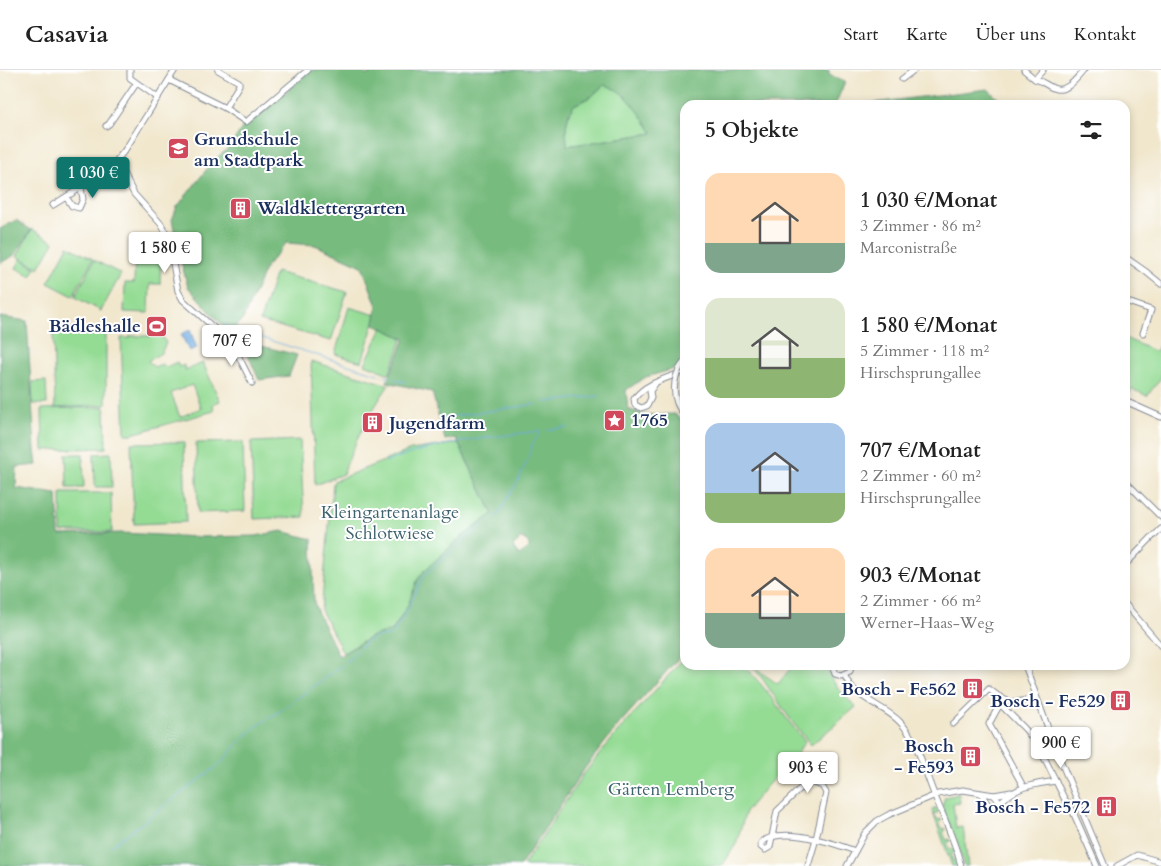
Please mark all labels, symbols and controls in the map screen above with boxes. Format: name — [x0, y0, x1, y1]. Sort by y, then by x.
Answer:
text: Casavia — [25, 18, 108, 51]
text: Start — [843, 22, 878, 47]
text: Karte — [906, 22, 948, 47]
text: Über uns — [976, 22, 1046, 47]
text: Kontakt — [1074, 22, 1136, 47]
text: 5 Objekte — [705, 116, 799, 145]
icon: filters — [1077, 116, 1105, 144]
place label: Grundschule am Stadtpark — [194, 127, 304, 173]
school or university icon: Grundschule am Stadtpark — [166, 137, 190, 161]
pin: 1 030 € — [47, 156, 139, 199]
text: 1 030 € — [68, 162, 118, 184]
text: 1 030 €/Monat — [860, 186, 997, 215]
icon: home — [745, 193, 805, 253]
building icon: Waldklettergarten — [229, 196, 253, 220]
place label: Waldklettergarten — [256, 196, 406, 221]
text: 3 Zimmer · 86 m² — [860, 215, 981, 237]
pin: 1 580 € — [119, 232, 211, 274]
text: 1 580 € — [140, 237, 190, 259]
text: Marconistraße — [860, 237, 957, 259]
text: 1 580 €/Monat — [860, 311, 997, 340]
place label: Bädleshalle — [48, 314, 141, 339]
sports icon: Bädleshalle — [145, 314, 169, 338]
icon: home — [745, 318, 805, 378]
pin: 707 € — [197, 324, 267, 367]
text: 707 € — [213, 330, 251, 352]
text: 5 Zimmer · 118 m² — [860, 340, 989, 362]
text: Hirschsprungallee — [860, 362, 981, 384]
place icon: 1765 — [603, 408, 627, 432]
place label: 1765 — [631, 408, 668, 433]
building icon: Jugendfarm — [361, 411, 385, 435]
place label: Jugendfarm — [386, 411, 485, 436]
text: 707 €/Monat — [860, 436, 981, 465]
icon: home — [745, 443, 805, 503]
text: 2 Zimmer · 60 m² — [860, 465, 981, 487]
text: Hirschsprungallee — [860, 487, 981, 509]
park label: Kleingartenanlage Schlotwiese — [321, 500, 459, 546]
text: 903 €/Monat — [860, 561, 981, 590]
icon: home — [745, 568, 805, 628]
text: 2 Zimmer · 66 m² — [860, 590, 981, 612]
text: Werner-Haas-Weg — [860, 612, 994, 634]
place label: Bosch - Fe562 — [841, 677, 956, 702]
building icon: Bosch - Fe562 — [960, 677, 984, 701]
place label: Bosch - Fe529 — [990, 689, 1105, 714]
building icon: Bosch - Fe529 — [1109, 689, 1133, 713]
pin: 900 € — [1026, 726, 1096, 769]
text: 900 € — [1042, 732, 1080, 754]
place label: Bosch - Fe593 — [894, 734, 954, 780]
building icon: Bosch - Fe593 — [958, 744, 982, 768]
pin: 903 € — [773, 752, 843, 794]
text: 903 € — [789, 757, 827, 779]
park label: Gärten Lemberg — [608, 777, 735, 802]
place label: Bosch - Fe572 — [975, 795, 1090, 820]
building icon: Bosch - Fe572 — [1094, 795, 1118, 819]

